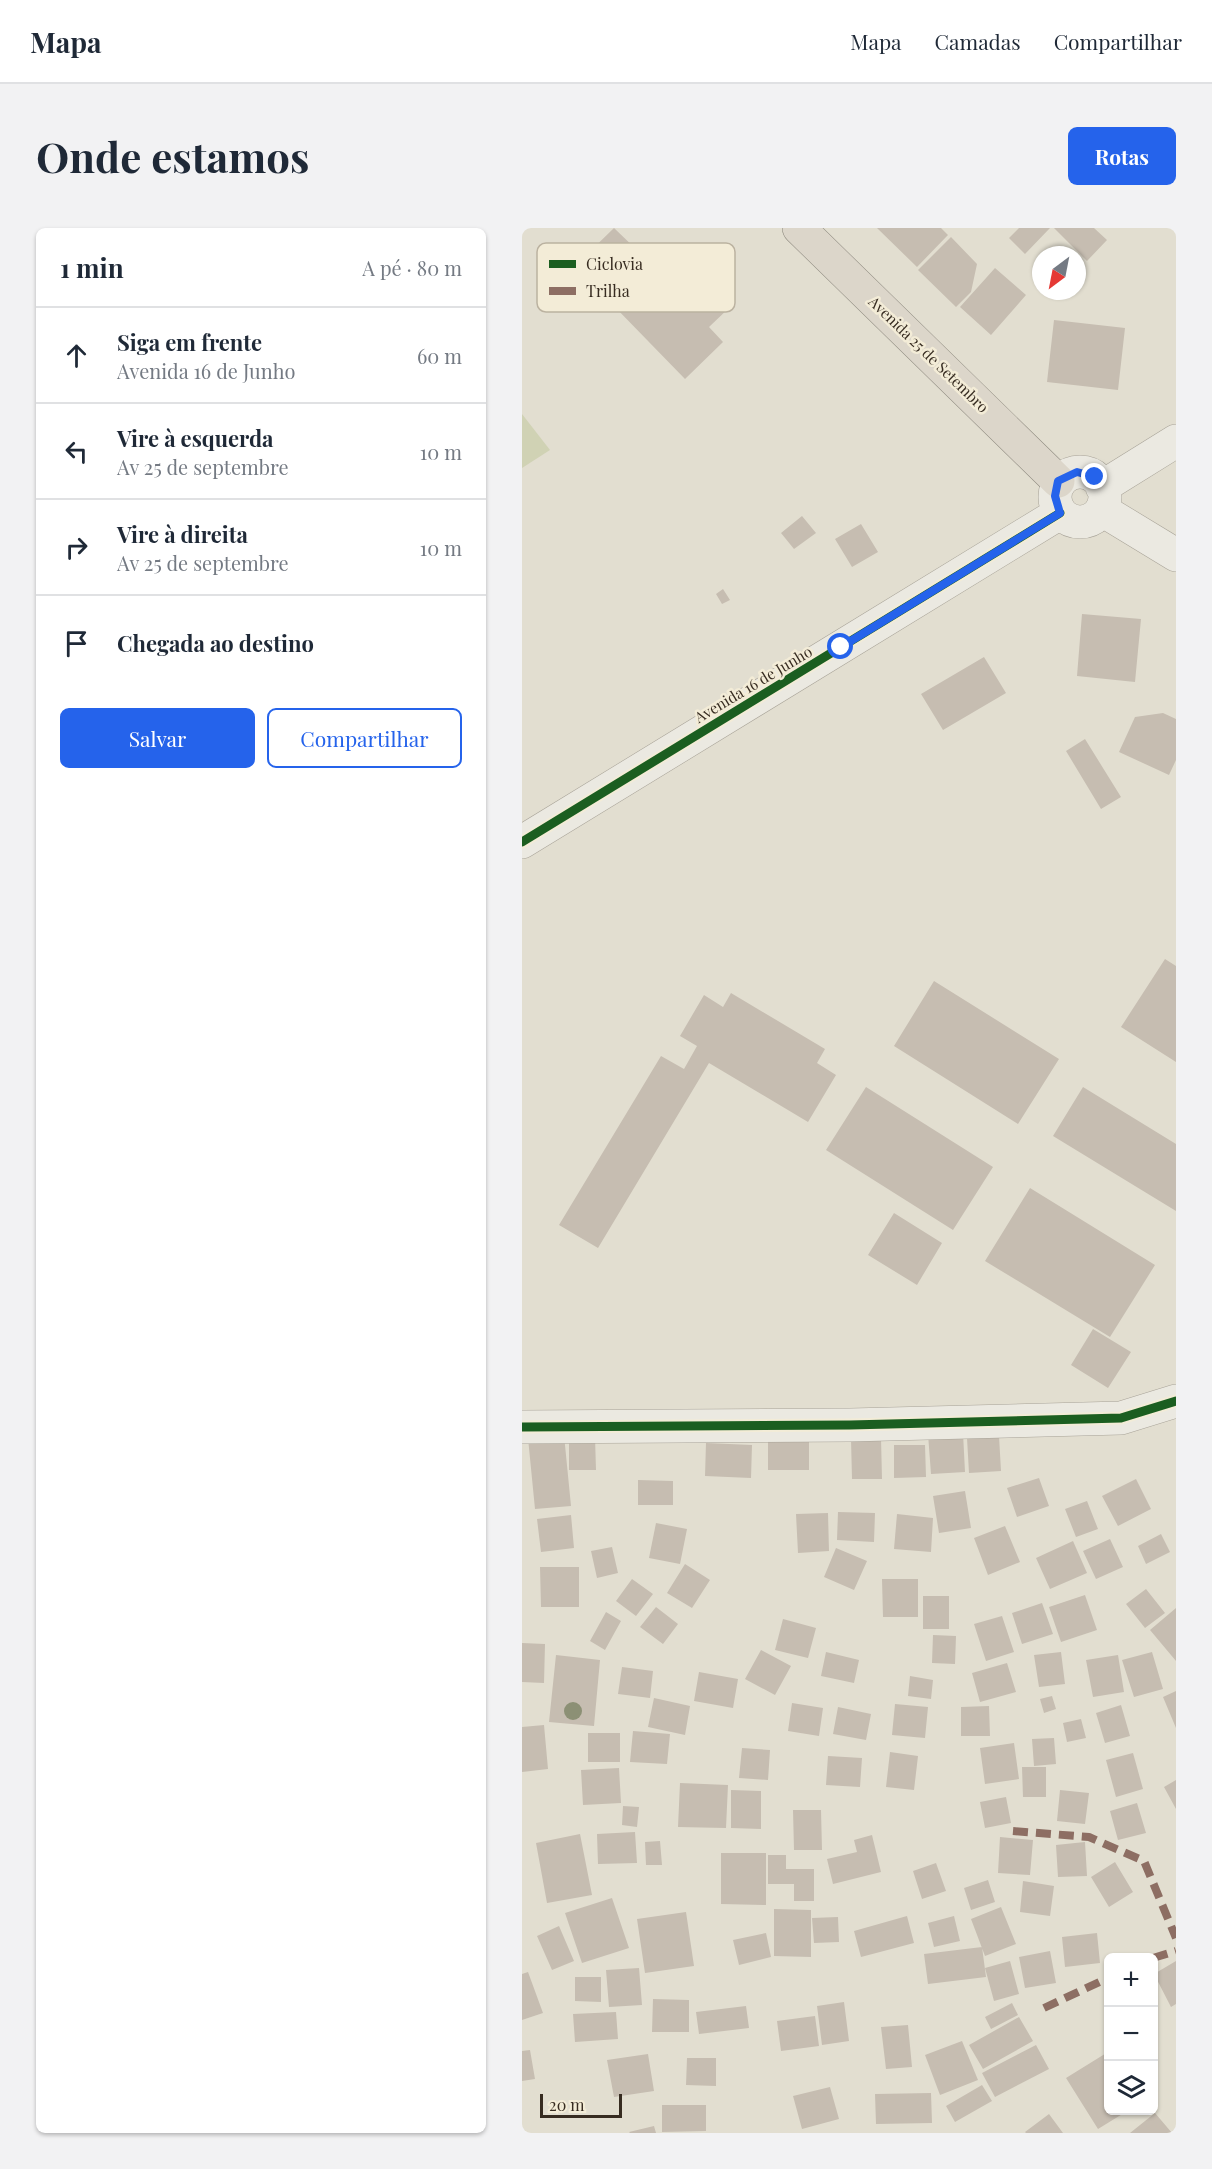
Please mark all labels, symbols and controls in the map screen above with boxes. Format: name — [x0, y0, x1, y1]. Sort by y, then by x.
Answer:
text: Mapa — [30, 23, 102, 60]
text: Mapa — [850, 27, 902, 55]
text: Camadas — [935, 27, 1021, 55]
text: Compartilhar — [1054, 27, 1182, 55]
button: Rotas — [1068, 127, 1176, 185]
text: Onde estamos — [36, 128, 309, 184]
legend — [537, 243, 735, 312]
north arrow — [1032, 246, 1086, 300]
text: 1 min — [60, 250, 124, 285]
text: Ciclovia — [586, 253, 643, 274]
text: A pé · 80 m — [362, 254, 462, 281]
text: Trilha — [586, 280, 630, 301]
street label: Avenida 25 de Setembro — [864, 291, 993, 417]
text: Siga em frente — [117, 327, 262, 357]
icon: ahead — [60, 339, 93, 372]
text: 60 m — [417, 342, 462, 369]
text: Avenida 16 de Junho — [117, 357, 295, 384]
text: Vire à esquerda — [117, 423, 274, 453]
icon: left — [60, 435, 93, 468]
text: 10 m — [420, 438, 462, 465]
text: Av 25 de septembre — [117, 453, 289, 480]
route end — [1081, 463, 1107, 489]
text: Vire à direita — [117, 519, 248, 549]
icon: right — [60, 531, 93, 564]
text: 10 m — [420, 534, 462, 561]
text: Av 25 de septembre — [117, 549, 289, 576]
icon: arrive — [60, 627, 93, 660]
text: Chegada ao destino — [117, 628, 314, 658]
route start — [827, 633, 853, 659]
street label: Avenida 16 de Junho — [690, 641, 816, 728]
button: Salvar — [60, 708, 255, 768]
button: Compartilhar — [267, 708, 462, 768]
map controls — [1104, 1953, 1158, 2115]
button: + — [1104, 1953, 1158, 2007]
button: − — [1104, 2007, 1158, 2061]
button: layers — [1104, 2061, 1158, 2115]
scale bar — [540, 2091, 622, 2118]
text: 20 m — [549, 2094, 584, 2115]

